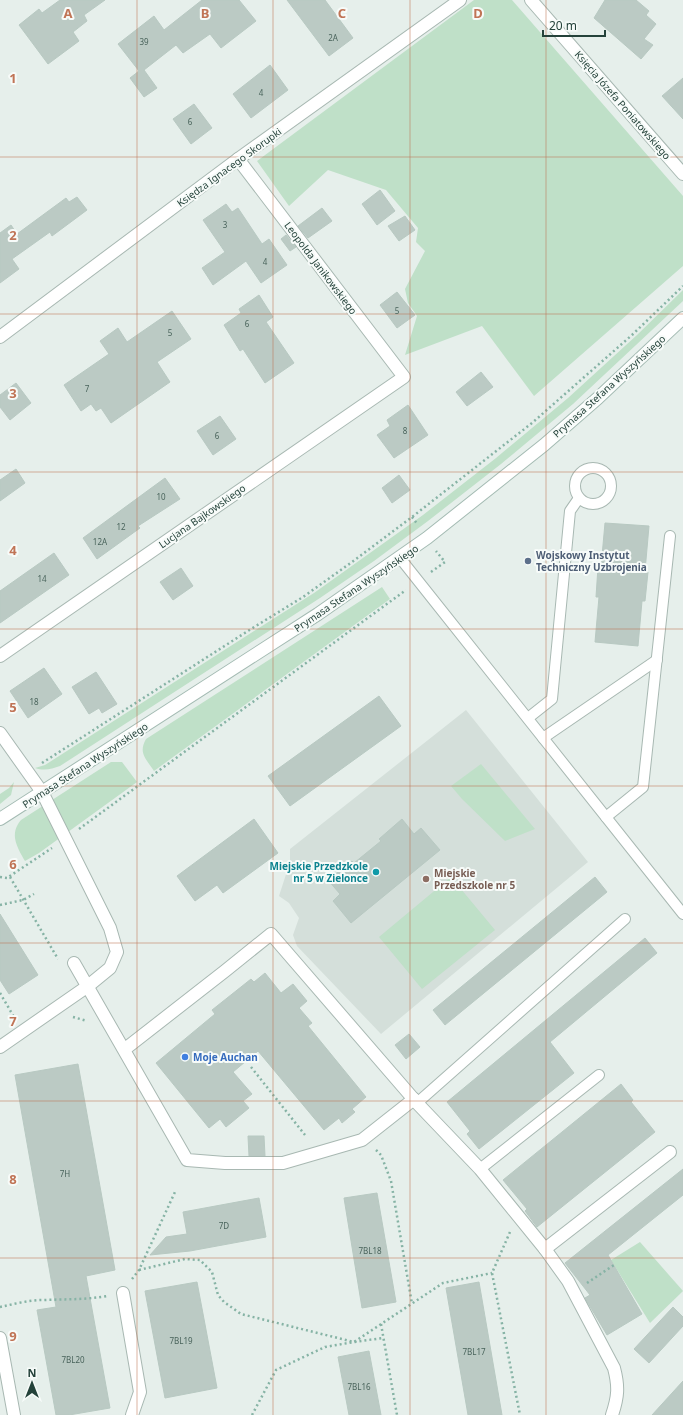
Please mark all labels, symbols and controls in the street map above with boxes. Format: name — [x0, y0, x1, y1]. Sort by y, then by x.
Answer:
text: A — [64, 4, 73, 22]
text: B — [201, 4, 209, 22]
text: C — [338, 4, 346, 22]
text: D — [473, 4, 483, 22]
scale bar — [543, 12, 605, 38]
text: 20 m — [549, 17, 577, 34]
house number: 2A — [328, 32, 339, 43]
house number: 39 — [139, 36, 149, 47]
street label: Księcia Józefa Poniatowskiego — [572, 48, 674, 162]
text: 1 — [9, 69, 17, 87]
house number: 4 — [259, 87, 264, 98]
house number: 6 — [188, 116, 193, 127]
street label: Księdza Ignacego Skorupki — [174, 124, 284, 210]
house number: 3 — [223, 219, 228, 230]
street label: Leopolda Janikowskiego — [281, 219, 361, 317]
text: 2 — [9, 226, 17, 244]
house number: 4 — [263, 256, 268, 267]
house number: 5 — [395, 305, 400, 316]
house number: 6 — [245, 318, 250, 329]
house number: 5 — [168, 327, 173, 338]
street label: Prymasa Stefana Wyszyńskiego — [550, 332, 668, 440]
house number: 7 — [85, 383, 90, 394]
text: 3 — [9, 384, 17, 402]
house number: 8 — [403, 425, 408, 436]
house number: 6 — [215, 430, 220, 441]
street label: Lucjana Bajkowskiego — [156, 481, 248, 551]
house number: 10 — [156, 491, 166, 502]
house number: 12 — [116, 521, 126, 532]
house number: 12A — [93, 536, 108, 547]
text: 4 — [9, 541, 17, 559]
street label: Prymasa Stefana Wyszyńskiego — [291, 541, 421, 635]
place label: Wojskowy Instytut Techniczny Uzbrojenia — [536, 548, 647, 574]
marker: Wojskowy Instytut Techniczny Uzbrojenia — [523, 556, 533, 566]
house number: 14 — [37, 573, 47, 584]
house number: 18 — [29, 696, 39, 707]
text: 5 — [9, 698, 17, 716]
street label: Prymasa Stefana Wyszyńskiego — [19, 719, 151, 811]
text: 6 — [9, 855, 17, 873]
place label: Miejskie Przedzkole nr 5 w Zielonce — [270, 859, 368, 885]
place label: Miejskie Przedszkole nr 5 — [434, 866, 515, 892]
marker: Miejskie Przedzkole nr 5 w Zielonce — [371, 867, 381, 877]
marker: Miejskie Przedszkole nr 5 — [421, 874, 431, 884]
text: 7 — [9, 1012, 17, 1030]
place label: Moje Auchan — [193, 1050, 258, 1064]
marker: Moje Auchan — [180, 1052, 190, 1062]
house number: 7H — [60, 1168, 70, 1179]
text: 8 — [9, 1170, 17, 1188]
house number: 7D — [219, 1220, 229, 1231]
house number: 7BL18 — [358, 1245, 382, 1256]
text: 9 — [9, 1327, 17, 1345]
house number: 7BL19 — [169, 1335, 193, 1346]
house number: 7BL17 — [462, 1346, 486, 1357]
house number: 7BL20 — [61, 1354, 85, 1365]
north arrow — [12, 1363, 52, 1403]
text: N — [28, 1365, 36, 1380]
house number: 7BL16 — [347, 1381, 371, 1392]

